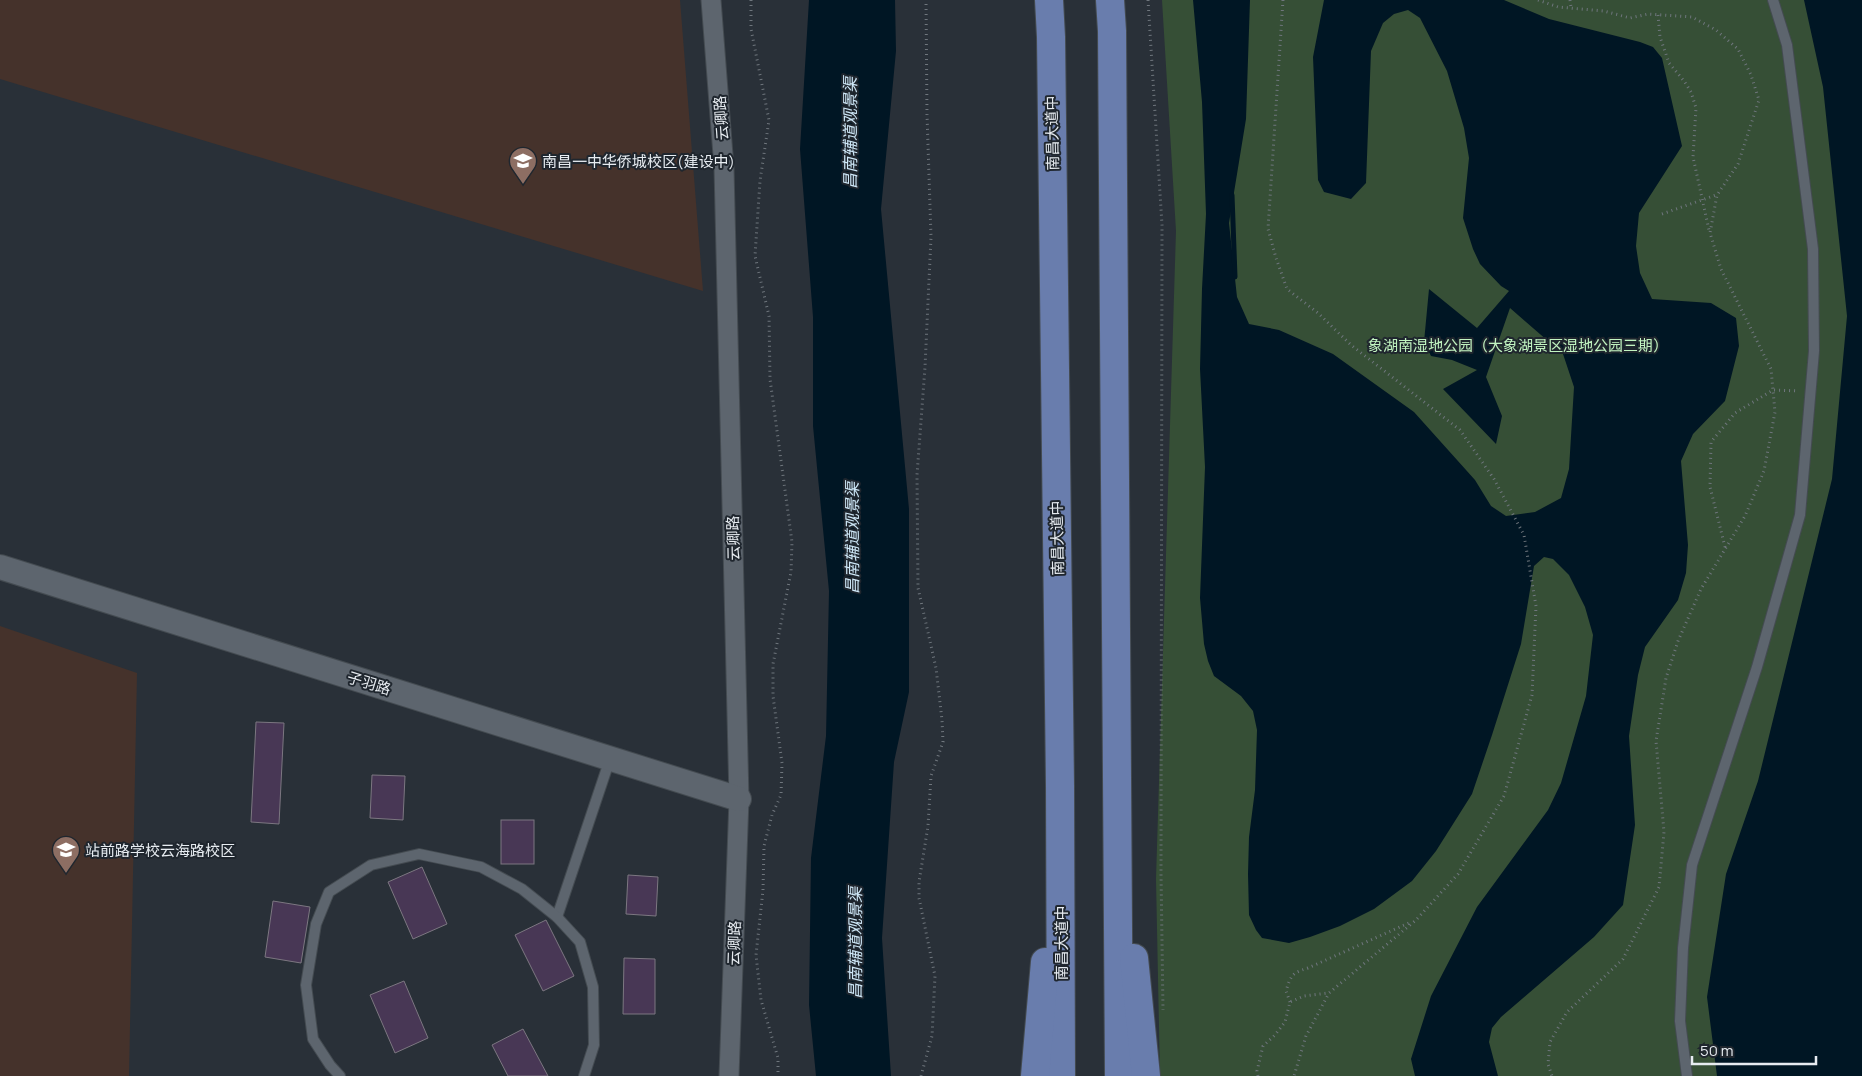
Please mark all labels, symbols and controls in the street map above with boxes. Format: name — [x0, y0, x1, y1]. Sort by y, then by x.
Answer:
water label: 昌南辅道观景渠 — [839, 75, 861, 189]
street label: 云卿路 — [709, 95, 733, 141]
street label: 南昌大道中 — [1041, 95, 1063, 171]
school or university icon: 南昌一中华侨城校区(建设中) — [508, 146, 538, 185]
place label: 南昌一中华侨城校区(建设中) — [542, 151, 735, 172]
park label: 象湖南湿地公园（大象湖景区湿地公园三期） — [1368, 335, 1668, 356]
water label: 昌南辅道观景渠 — [841, 480, 863, 594]
street label: 南昌大道中 — [1046, 500, 1068, 576]
street label: 云卿路 — [722, 515, 744, 561]
street label: 子羽路 — [344, 666, 394, 700]
school or university icon: 站前路学校云海路校区 — [51, 835, 81, 874]
place label: 站前路学校云海路校区 — [85, 840, 235, 861]
water label: 昌南辅道观景渠 — [844, 885, 866, 999]
street label: 南昌大道中 — [1051, 905, 1072, 981]
street label: 云卿路 — [723, 920, 745, 966]
scale bar — [1692, 1034, 1816, 1066]
text: 50 m — [1700, 1040, 1734, 1061]

